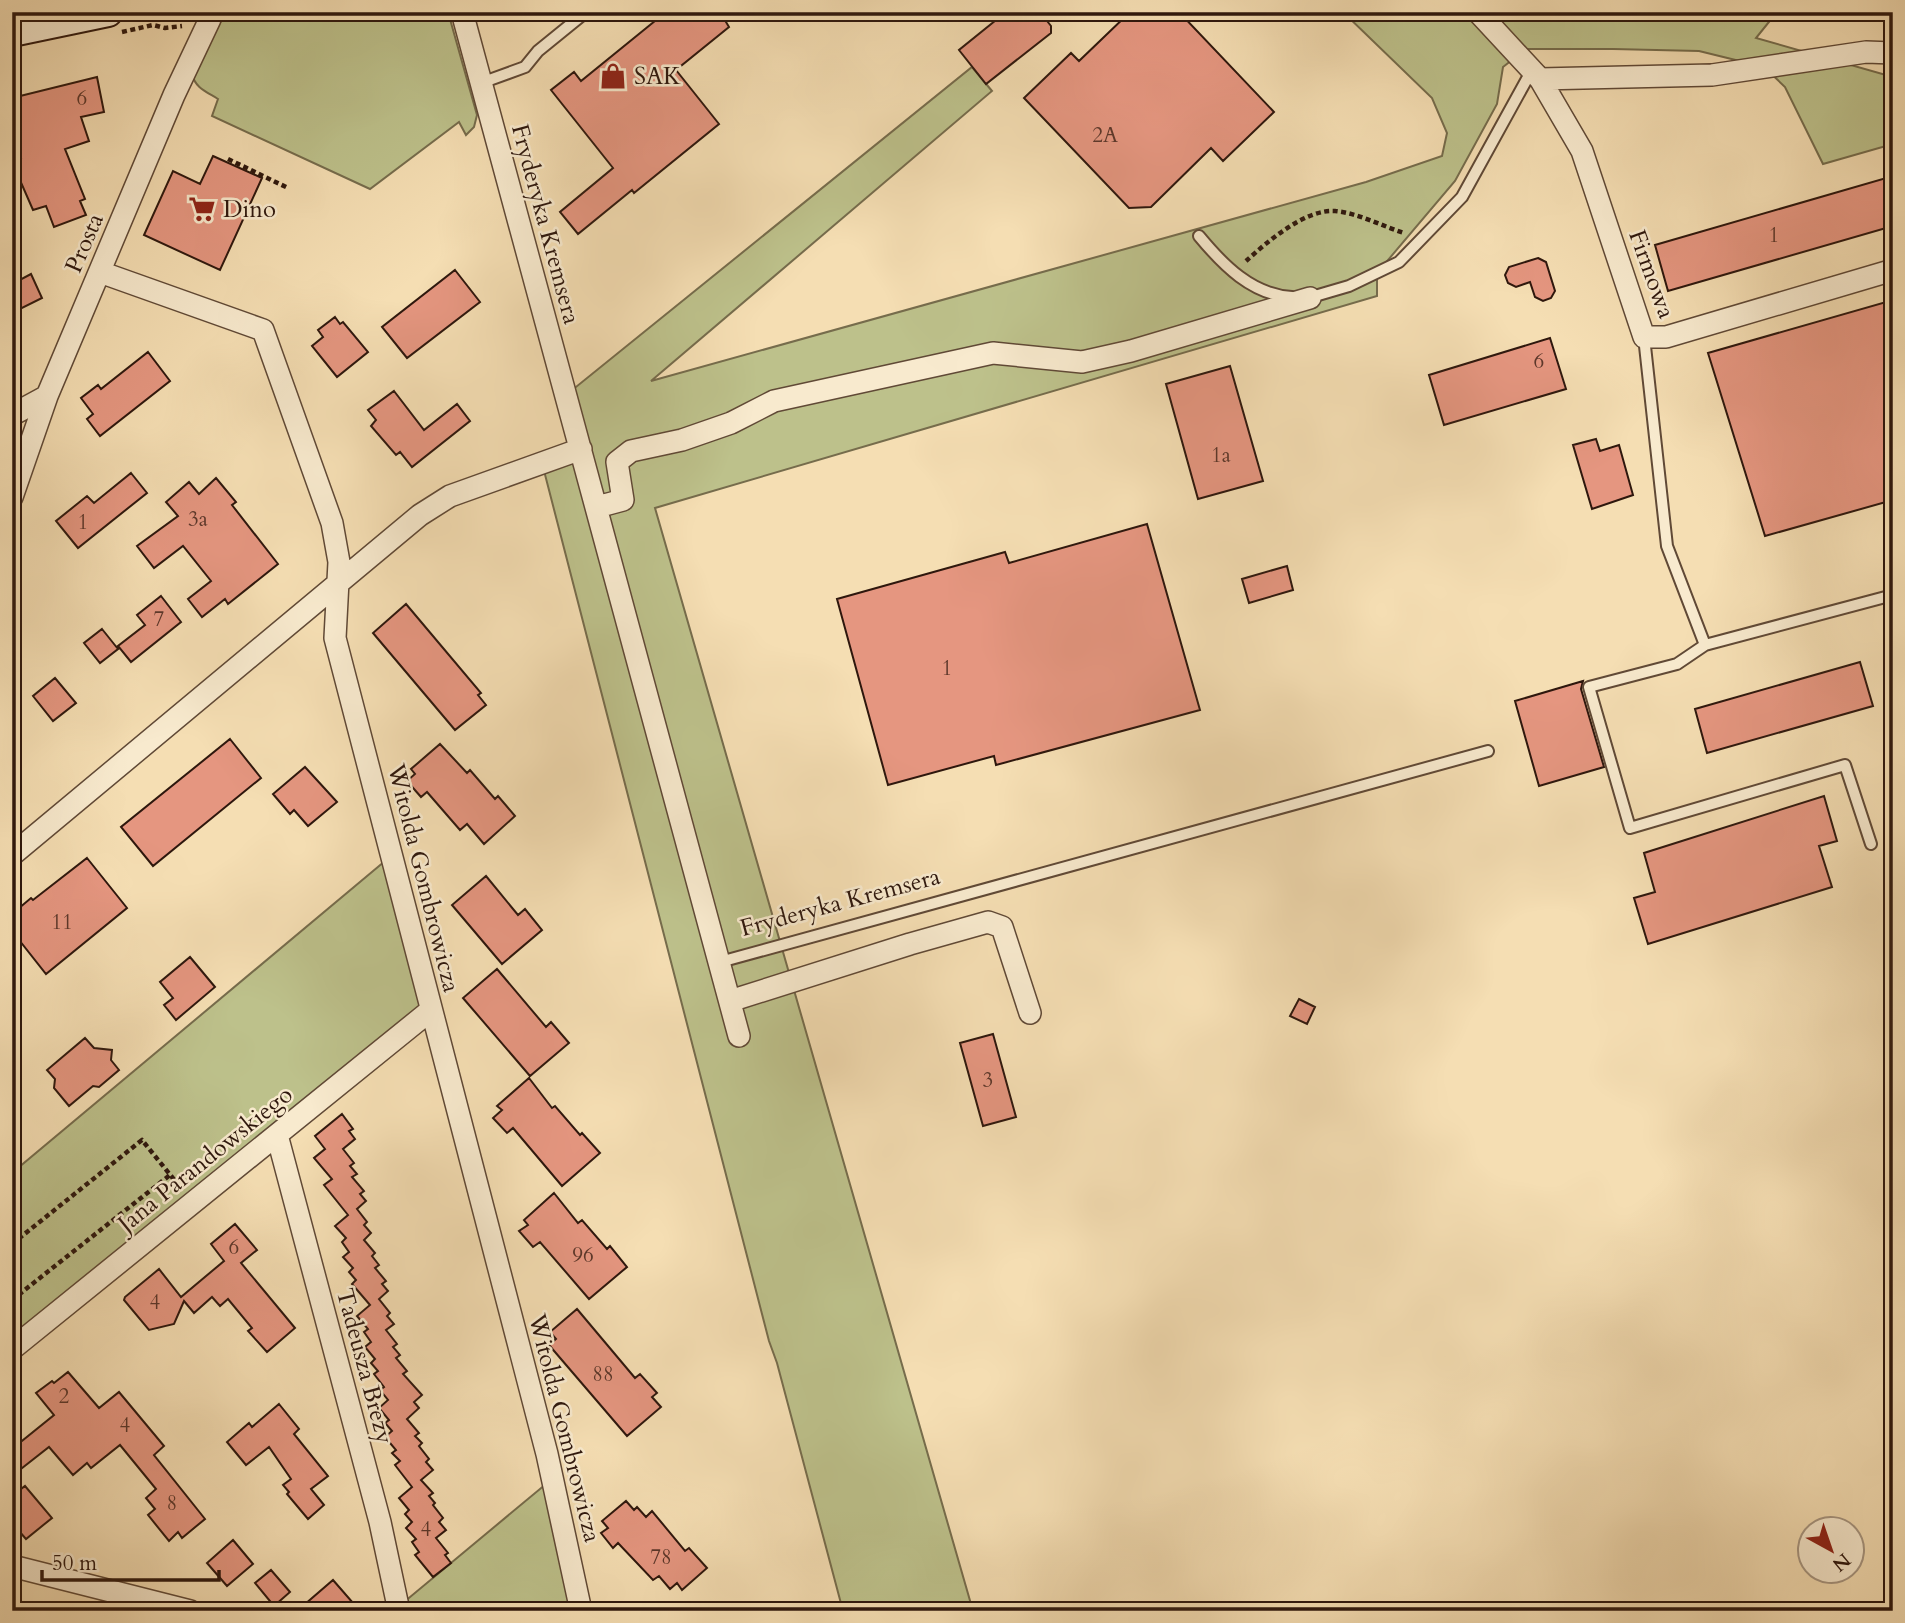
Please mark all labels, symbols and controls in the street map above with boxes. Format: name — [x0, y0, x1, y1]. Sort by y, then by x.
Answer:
place label: SAK — [634, 60, 681, 93]
shop icon: SAK — [598, 61, 628, 91]
house number: 6 — [77, 84, 87, 113]
street label: Fryderyka Kremsera — [503, 120, 588, 328]
house number: 2A — [1092, 121, 1118, 150]
place label: Dino — [223, 193, 276, 226]
supermarket icon: Dino — [187, 194, 217, 224]
street label: Prosta — [57, 208, 112, 278]
house number: 1 — [1769, 221, 1779, 250]
street label: Firmowa — [1620, 225, 1683, 324]
house number: 6 — [1534, 347, 1544, 376]
house number: 1a — [1211, 441, 1231, 470]
house number: 3a — [188, 505, 208, 534]
house number: 1 — [78, 508, 88, 537]
house number: 7 — [154, 605, 165, 634]
house number: 1 — [942, 654, 952, 683]
street label: Witolda Gombrowicza — [379, 759, 468, 996]
street label: Fryderyka Kremsera — [736, 860, 944, 945]
house number: 11 — [51, 908, 73, 937]
house number: 3 — [983, 1066, 993, 1095]
street label: Jana Parandowskiego — [109, 1079, 300, 1242]
house number: 6 — [229, 1233, 239, 1262]
house number: 96 — [572, 1241, 594, 1270]
street label: Tadeusza Brezy — [328, 1285, 401, 1448]
house number: 4 — [150, 1288, 161, 1317]
street label: Witolda Gombrowicza — [520, 1309, 609, 1546]
house number: 88 — [592, 1360, 614, 1389]
house number: 2 — [59, 1382, 70, 1411]
house number: 4 — [120, 1411, 131, 1440]
house number: 8 — [167, 1489, 177, 1518]
north arrow — [1797, 1514, 1867, 1584]
house number: 4 — [421, 1515, 432, 1544]
scale bar — [42, 1539, 219, 1583]
house number: 78 — [650, 1543, 672, 1572]
text: N — [1826, 1547, 1856, 1578]
text: 50 m — [52, 1549, 97, 1578]

